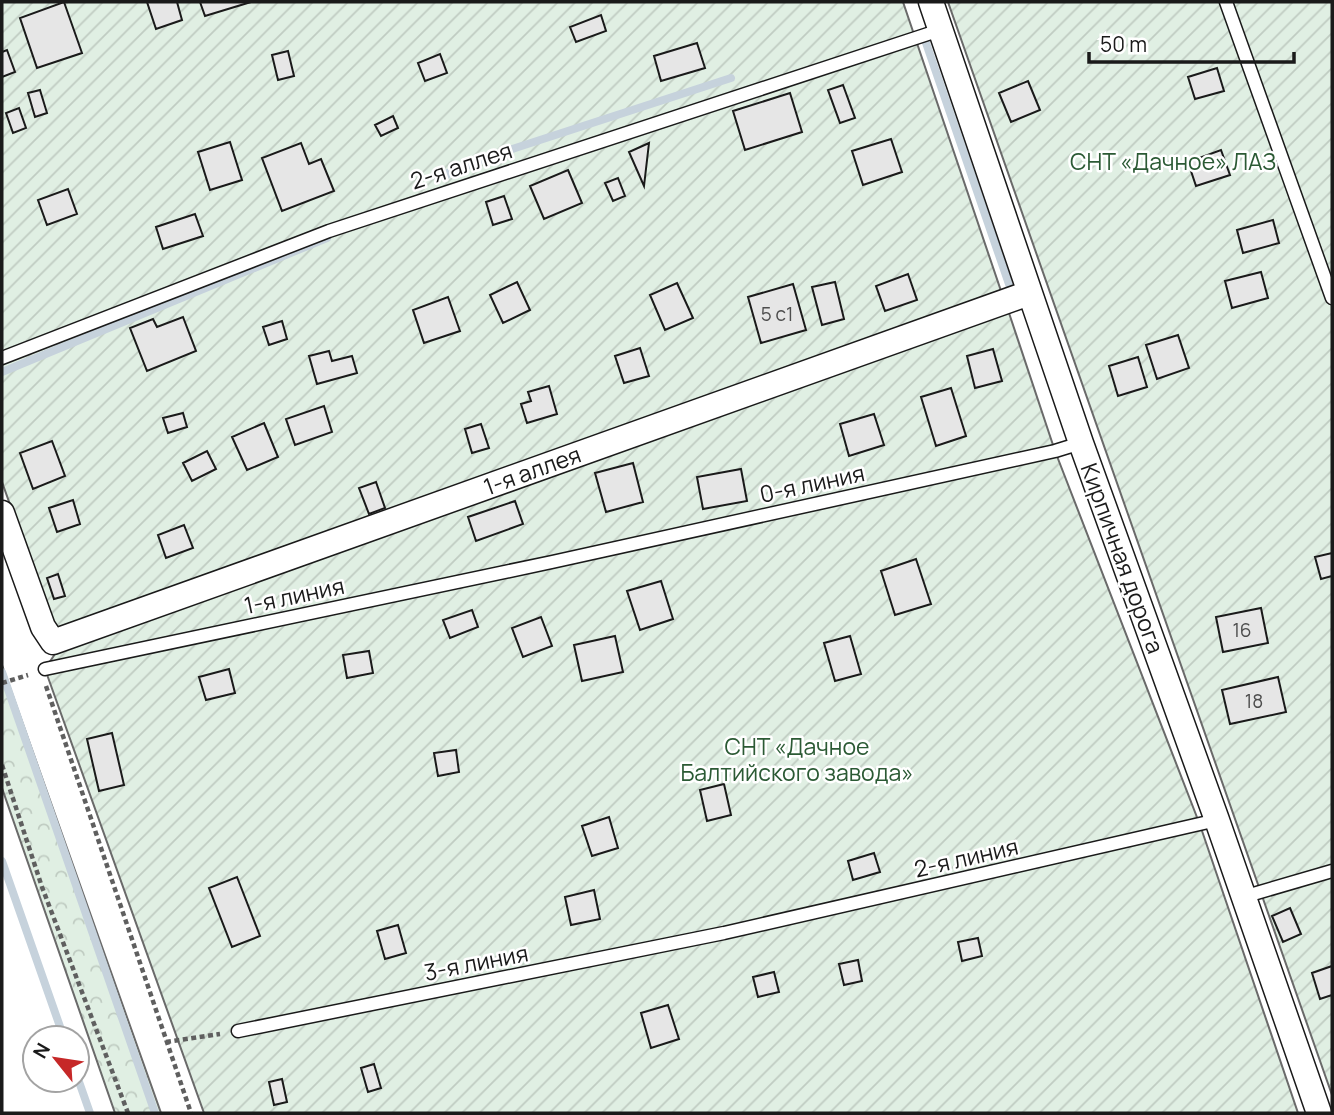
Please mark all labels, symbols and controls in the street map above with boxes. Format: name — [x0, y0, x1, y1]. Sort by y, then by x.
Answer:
scale bar — [1089, 21, 1294, 65]
text: 50 m — [1100, 30, 1147, 58]
street label: 2-я аллея — [406, 134, 516, 196]
park label: СНТ «Дачное» ЛАЗ — [1070, 145, 1276, 177]
house number: 5 с1 — [761, 301, 793, 327]
street label: 1-я аллея — [479, 438, 585, 502]
street label: 0-я линия — [756, 456, 868, 510]
street label: Кирпичная дорога — [1074, 458, 1172, 658]
street label: 1-я линия — [241, 569, 347, 621]
house number: 16 — [1232, 617, 1252, 643]
house number: 18 — [1245, 688, 1263, 714]
park label: СНТ «Дачное Балтийского завода» — [680, 730, 914, 788]
street label: 2-я линия — [911, 830, 1021, 884]
street label: 3-я линия — [421, 936, 531, 988]
north arrow — [21, 1024, 91, 1094]
text: N — [27, 1038, 56, 1063]

